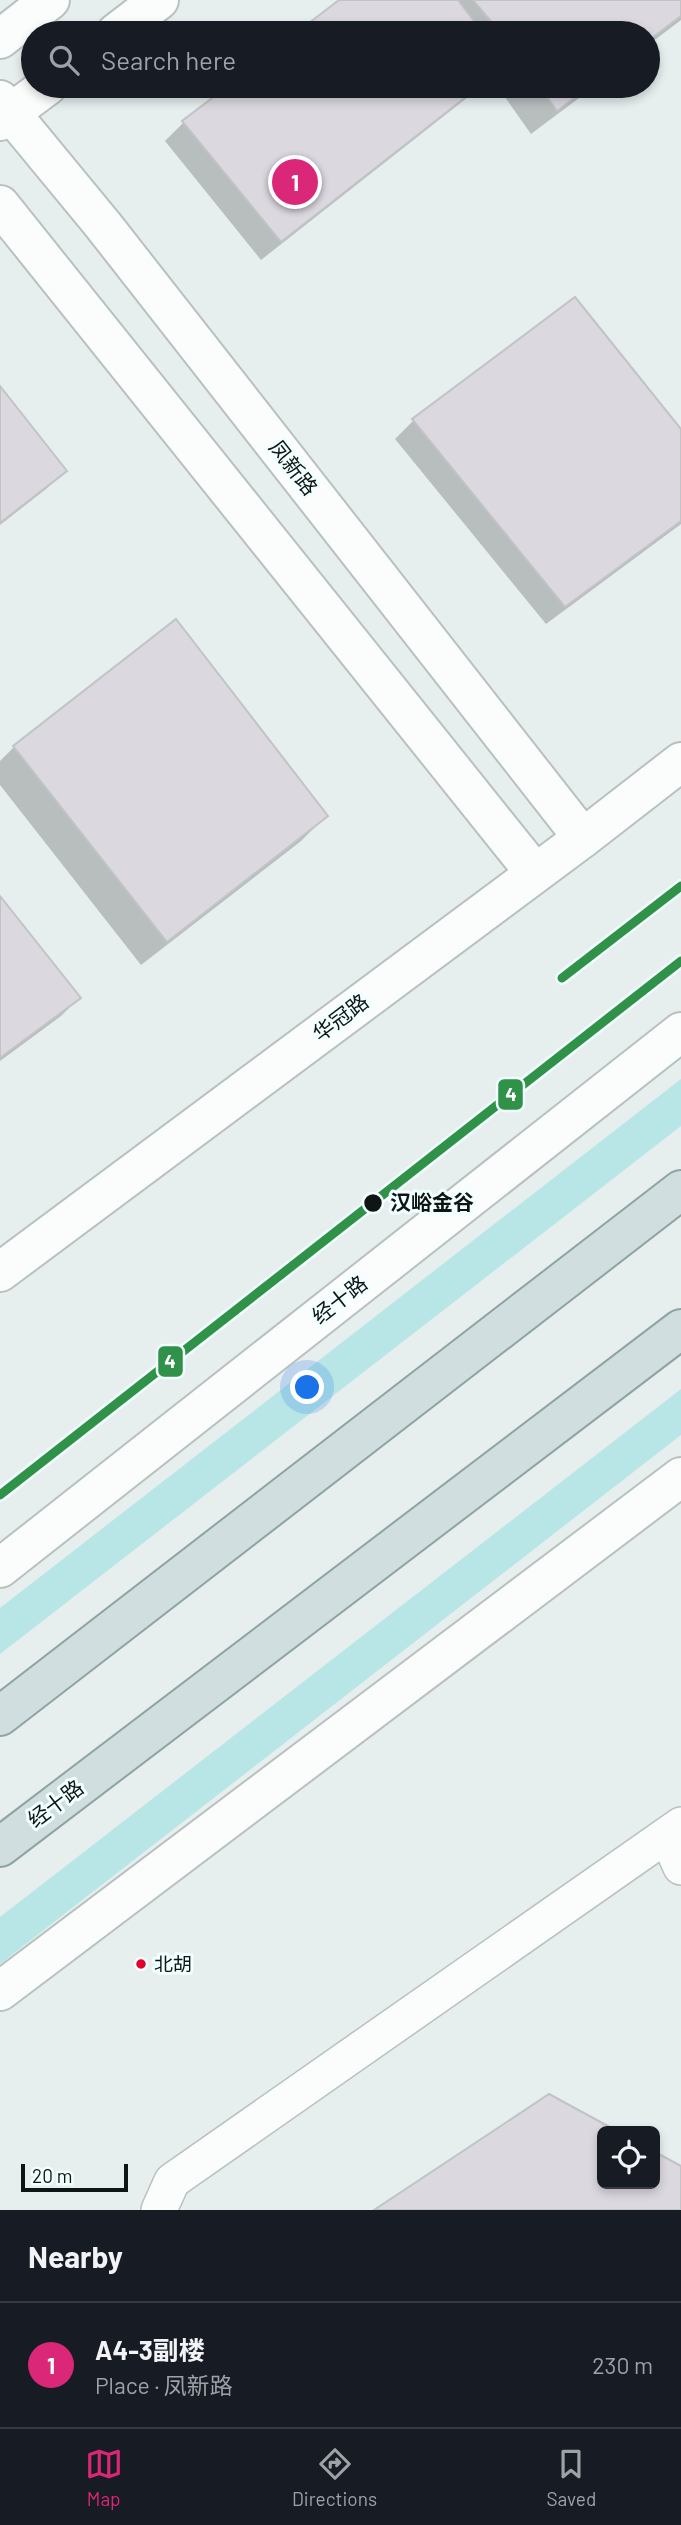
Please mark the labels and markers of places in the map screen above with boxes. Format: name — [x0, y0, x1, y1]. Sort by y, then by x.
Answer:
pin: 1 — [272, 156, 318, 208]
place label: 汉峪金谷 — [390, 1189, 474, 1214]
marker: 汉峪金谷 — [362, 1192, 384, 1214]
place label: 北胡 — [154, 1952, 192, 1975]
marker: 北胡 — [134, 1957, 148, 1971]

